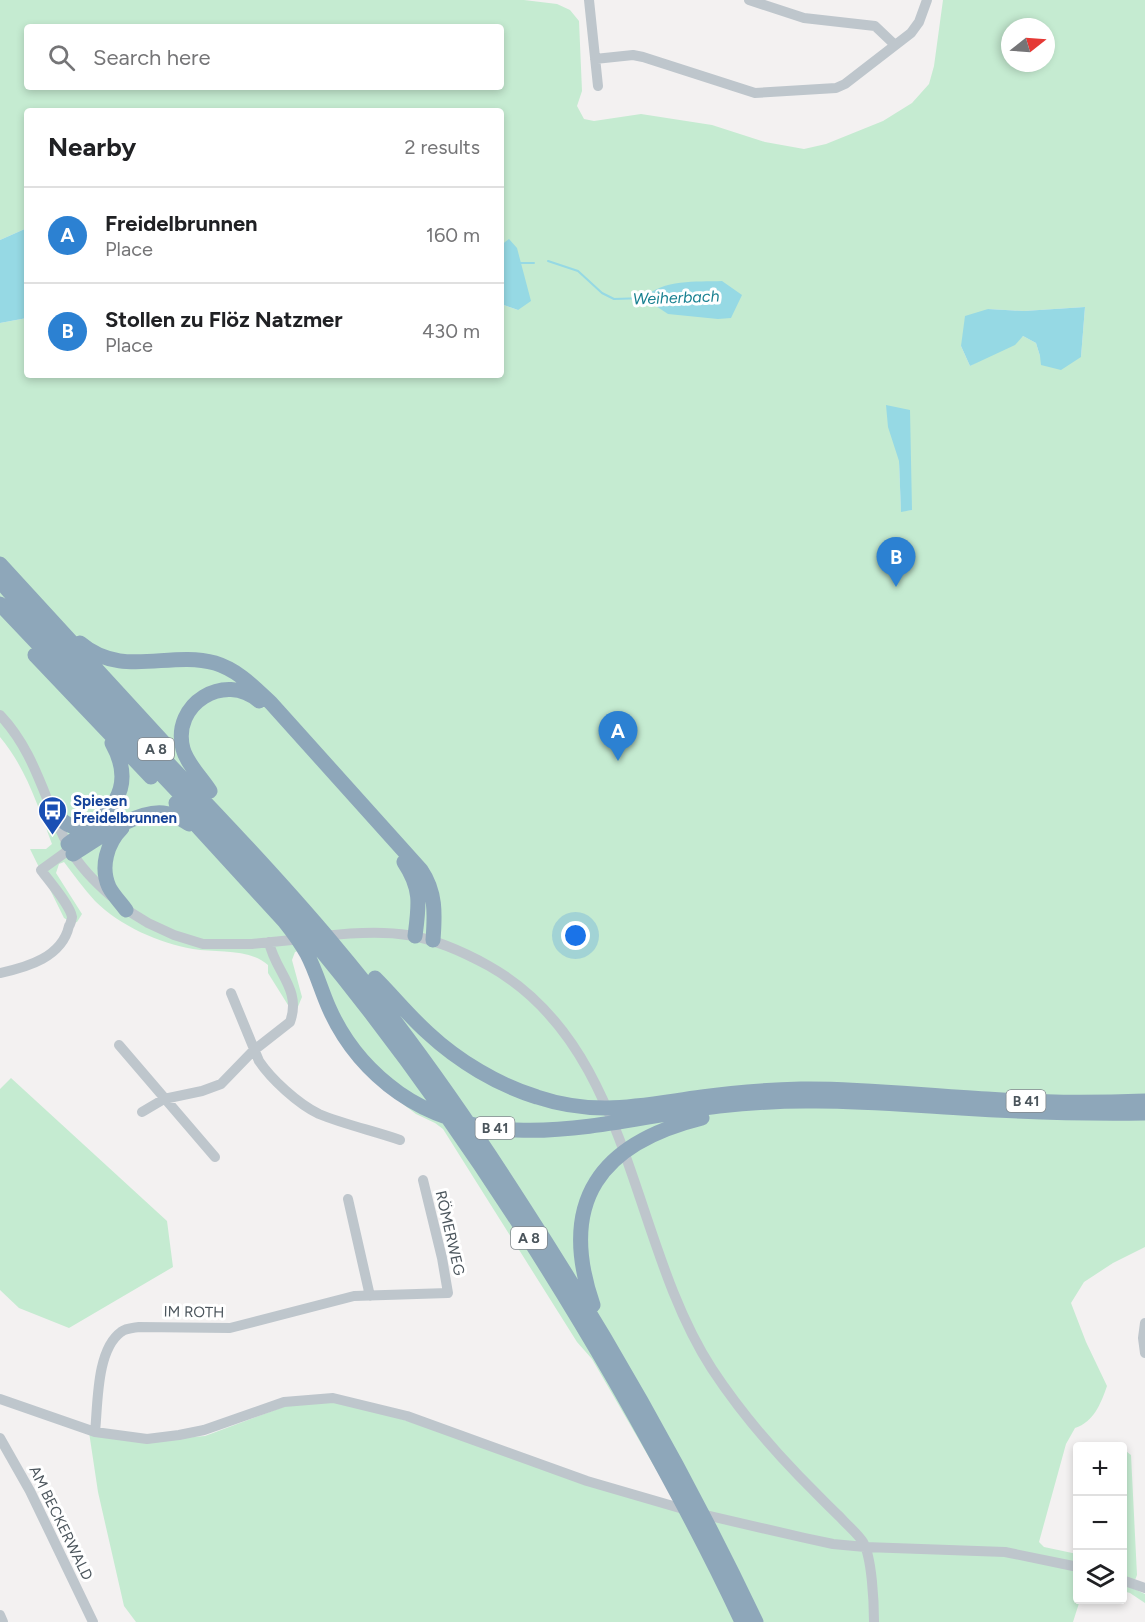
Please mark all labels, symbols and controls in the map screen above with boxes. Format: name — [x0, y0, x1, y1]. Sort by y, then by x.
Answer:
north arrow — [1001, 18, 1055, 72]
search box — [24, 24, 504, 90]
icon: search — [45, 41, 78, 74]
text: Search here — [93, 44, 211, 71]
text: Nearby — [48, 131, 136, 163]
text: 2 results — [404, 135, 480, 159]
text: Freidelbrunnen — [105, 210, 258, 237]
text: A — [60, 223, 75, 247]
text: 160 m — [426, 223, 480, 247]
text: Place — [105, 237, 153, 261]
water label: Weiherbach — [632, 286, 720, 309]
text: Stollen zu Flöz Natzmer — [105, 306, 343, 333]
text: B — [61, 319, 74, 343]
text: 430 m — [422, 319, 480, 343]
text: Place — [105, 333, 153, 357]
pin: B — [876, 538, 916, 587]
pin: A — [598, 712, 638, 761]
road number: A 8 — [138, 738, 174, 760]
place label: Spiesen Freidelbrunnen — [73, 792, 177, 827]
bus stop icon: Spiesen Freidelbrunnen — [36, 794, 68, 836]
your location — [561, 921, 590, 950]
road number: B 41 — [1006, 1090, 1046, 1112]
road number: B 41 — [476, 1117, 514, 1139]
street label: RÖMERWEG — [431, 1189, 469, 1277]
road number: A 8 — [511, 1227, 547, 1249]
street label: IM ROTH — [163, 1302, 225, 1322]
map controls — [1073, 1442, 1127, 1604]
button: + — [1073, 1442, 1127, 1496]
street label: AM BECKERWALD — [26, 1463, 96, 1583]
button: − — [1073, 1496, 1127, 1550]
button: layers — [1073, 1550, 1127, 1604]

